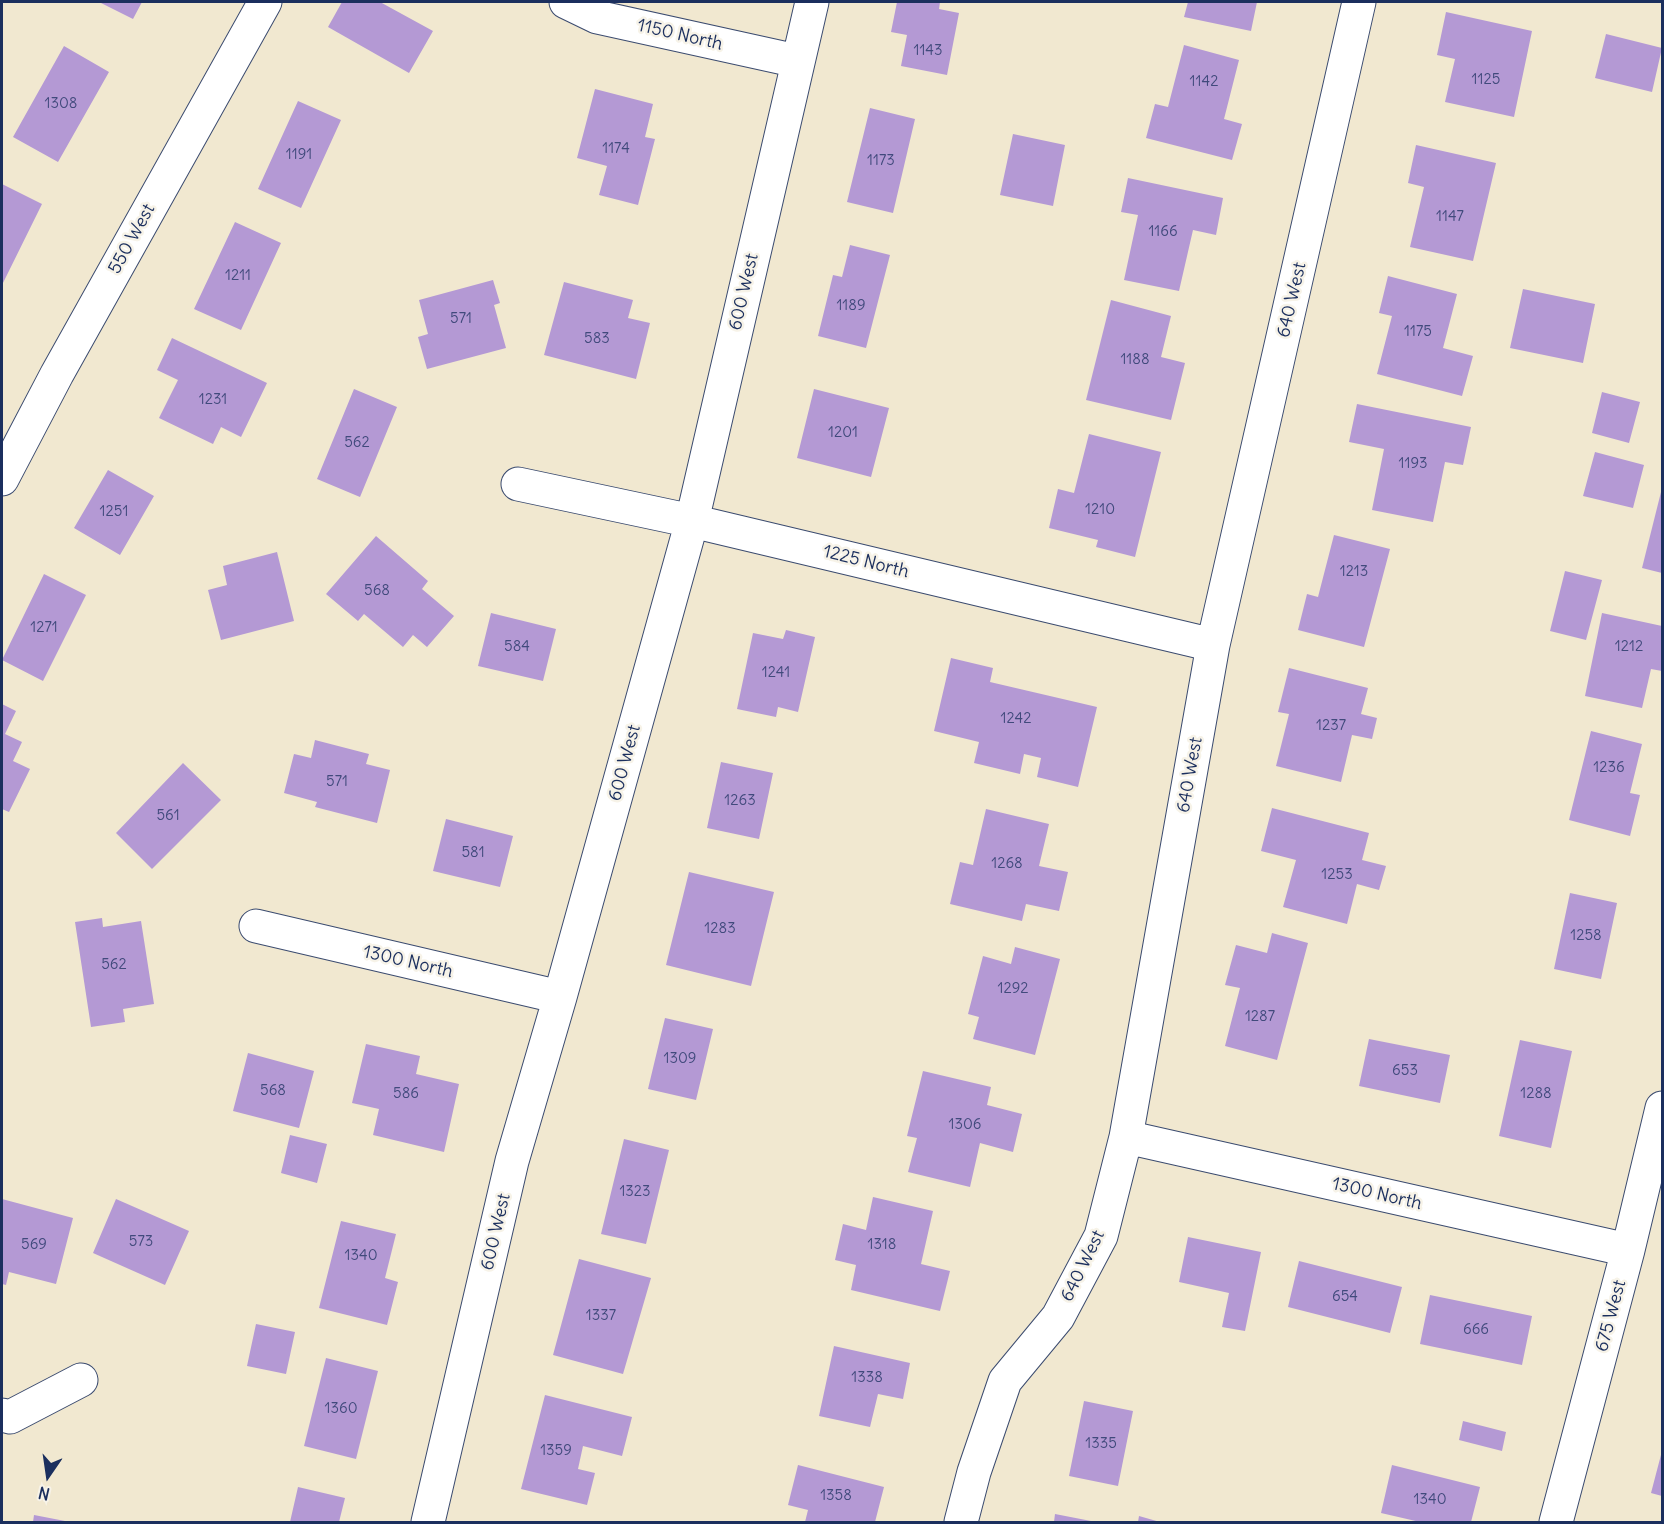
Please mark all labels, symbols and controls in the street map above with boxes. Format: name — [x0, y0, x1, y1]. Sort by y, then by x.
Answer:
street label: 1150 North — [635, 15, 725, 55]
house number: 1143 — [913, 42, 943, 60]
house number: 1125 — [1472, 71, 1500, 89]
house number: 1142 — [1190, 73, 1218, 91]
house number: 1308 — [45, 95, 77, 113]
house number: 1174 — [602, 140, 630, 158]
house number: 1191 — [286, 146, 312, 164]
house number: 1173 — [867, 152, 895, 170]
street label: 550 West — [104, 200, 160, 278]
house number: 1147 — [1436, 208, 1464, 226]
house number: 1166 — [1148, 223, 1178, 241]
street label: 600 West — [725, 252, 763, 332]
street label: 640 West — [1273, 260, 1311, 340]
house number: 1211 — [225, 267, 251, 285]
house number: 1189 — [836, 297, 866, 315]
house number: 571 — [450, 310, 472, 328]
house number: 1175 — [1404, 323, 1432, 341]
house number: 583 — [584, 330, 610, 348]
house number: 1188 — [1120, 351, 1150, 369]
house number: 1231 — [199, 391, 227, 409]
house number: 1201 — [828, 424, 858, 442]
house number: 562 — [344, 434, 370, 452]
house number: 1193 — [1398, 455, 1428, 473]
house number: 1210 — [1085, 501, 1115, 519]
house number: 1251 — [100, 503, 128, 521]
street label: 1225 North — [821, 541, 911, 583]
house number: 1213 — [1340, 563, 1368, 581]
house number: 568 — [364, 582, 390, 600]
house number: 1271 — [30, 619, 58, 637]
house number: 584 — [504, 638, 530, 656]
house number: 1212 — [1615, 638, 1643, 656]
house number: 1241 — [762, 664, 790, 682]
house number: 1242 — [1001, 710, 1031, 728]
house number: 1237 — [1316, 717, 1346, 735]
street label: 600 West — [604, 723, 646, 803]
street label: 640 West — [1173, 735, 1207, 815]
house number: 1236 — [1593, 759, 1625, 777]
house number: 571 — [326, 773, 348, 791]
house number: 1263 — [724, 792, 756, 810]
house number: 561 — [156, 807, 180, 825]
house number: 581 — [461, 844, 485, 862]
house number: 1268 — [991, 855, 1023, 873]
house number: 1253 — [1321, 866, 1353, 884]
house number: 1283 — [704, 920, 736, 938]
house number: 1258 — [1570, 927, 1602, 945]
street label: 1300 North — [361, 941, 455, 983]
house number: 562 — [101, 956, 127, 974]
house number: 1292 — [997, 980, 1029, 998]
house number: 1287 — [1245, 1008, 1275, 1026]
house number: 1309 — [664, 1050, 696, 1068]
house number: 653 — [1392, 1062, 1418, 1080]
house number: 568 — [260, 1082, 286, 1100]
house number: 586 — [393, 1085, 419, 1103]
house number: 1288 — [1520, 1085, 1552, 1103]
house number: 1306 — [949, 1116, 981, 1134]
street label: 1300 North — [1330, 1173, 1424, 1215]
house number: 1323 — [619, 1183, 651, 1201]
street label: 600 West — [477, 1192, 515, 1272]
street label: 640 West — [1057, 1227, 1109, 1305]
house number: 573 — [129, 1233, 153, 1251]
house number: 569 — [21, 1236, 47, 1254]
house number: 1318 — [868, 1236, 896, 1254]
house number: 1340 — [344, 1247, 378, 1265]
street label: 675 West — [1591, 1278, 1631, 1354]
house number: 654 — [1332, 1288, 1358, 1306]
house number: 1337 — [586, 1307, 616, 1325]
house number: 666 — [1463, 1321, 1489, 1339]
house number: 1338 — [851, 1369, 883, 1387]
house number: 1360 — [325, 1400, 357, 1418]
house number: 1335 — [1085, 1435, 1117, 1453]
house number: 1359 — [540, 1442, 572, 1460]
north arrow — [18, 1446, 78, 1506]
text: N — [36, 1483, 52, 1505]
house number: 1358 — [820, 1487, 852, 1505]
house number: 1340 — [1413, 1491, 1447, 1509]

